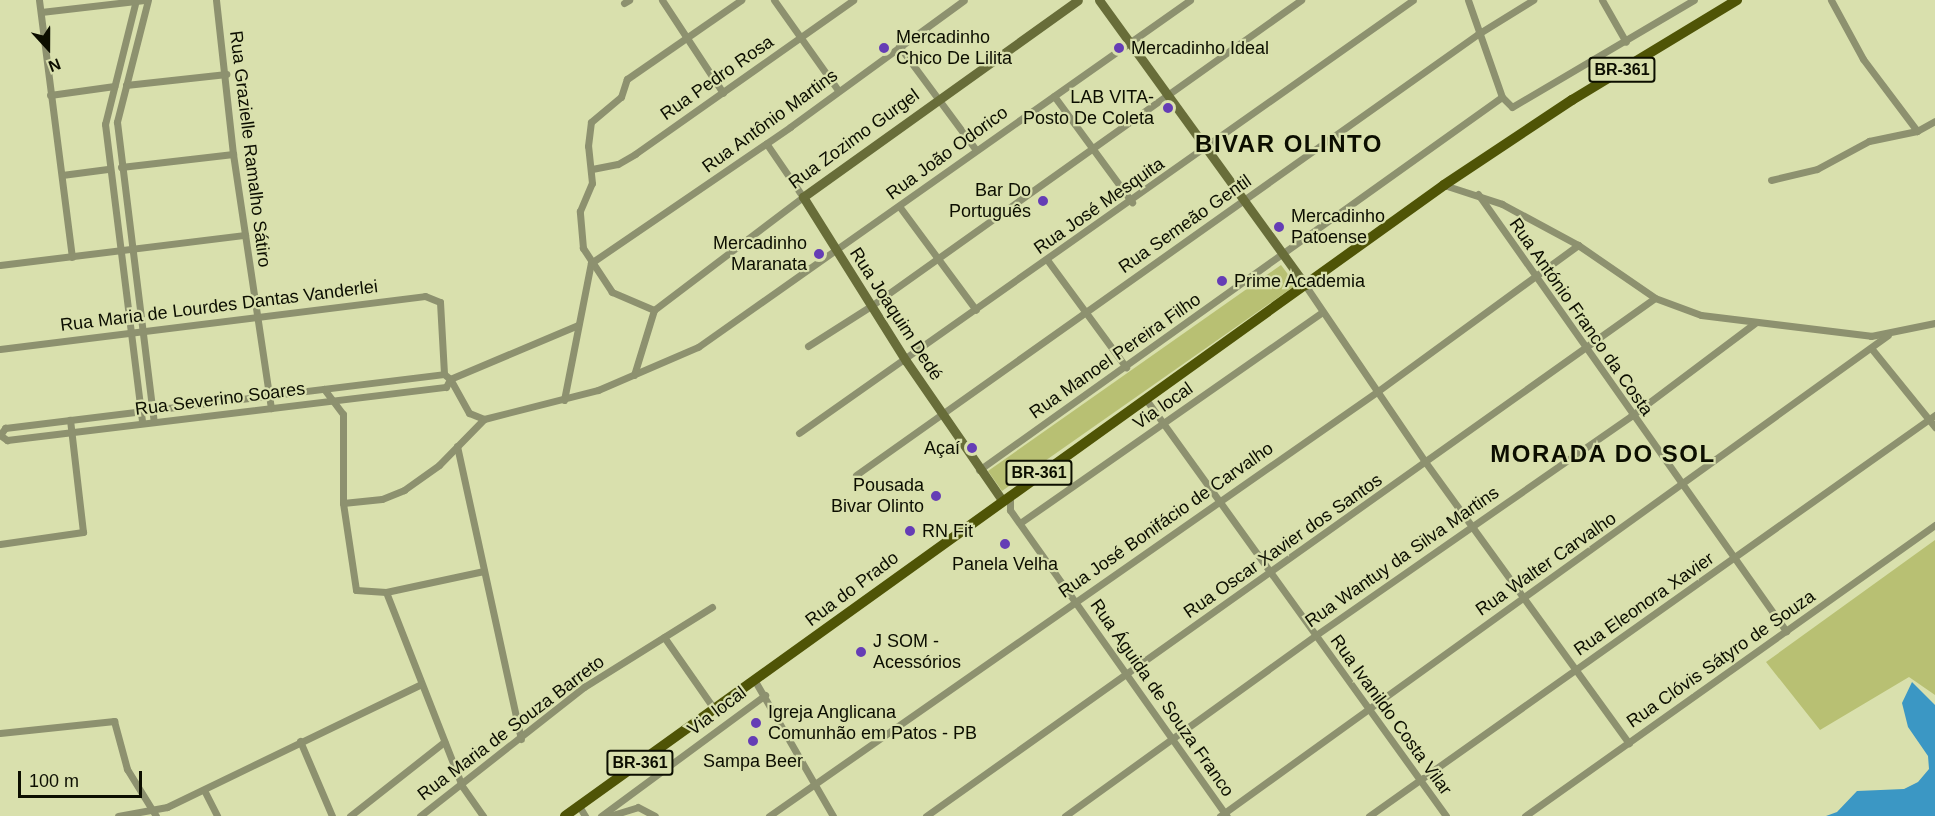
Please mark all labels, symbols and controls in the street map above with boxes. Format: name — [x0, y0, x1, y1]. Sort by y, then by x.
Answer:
north arrow — [18, 18, 78, 78]
place label: Mercadinho Chico De Lilita — [896, 27, 1012, 70]
street label: Rua Grazielle Ramalho Sátiro — [225, 30, 275, 268]
street label: Rua Pedro Rosa — [656, 31, 778, 125]
place label: Mercadinho Ideal — [1131, 37, 1269, 59]
marker: Mercadinho Chico De Lilita — [877, 41, 891, 55]
marker: Mercadinho Ideal — [1112, 41, 1126, 55]
text: N — [46, 55, 63, 75]
road number: BR-361 — [1588, 57, 1656, 83]
street label: Rua Antônio Martins — [698, 64, 842, 178]
street label: Rua Zozimo Gurgel — [785, 84, 923, 194]
place label: LAB VITA- Posto De Coleta — [1023, 87, 1154, 130]
marker: LAB VITA- Posto De Coleta — [1159, 99, 1177, 117]
street label: Rua João Odorico — [882, 102, 1012, 204]
district label: BIVAR OLINTO — [1195, 130, 1383, 158]
street label: Rua José Mesquita — [1030, 153, 1168, 259]
street label: Rua Semeão Gentil — [1114, 170, 1256, 278]
place label: Bar Do Português — [949, 180, 1031, 222]
marker: Bar Do Português — [1036, 194, 1050, 208]
place label: Mercadinho Patoense — [1291, 206, 1385, 248]
street label: Rua António Franco da Costa — [1504, 214, 1658, 420]
marker: Mercadinho Patoense — [1272, 220, 1286, 234]
place label: Mercadinho Maranata — [713, 233, 807, 276]
street label: Rua Joaquim Dedé — [845, 244, 947, 384]
marker: Mercadinho Maranata — [812, 247, 826, 261]
place label: Prime Academia — [1234, 270, 1366, 292]
marker: Prime Academia — [1215, 274, 1229, 288]
street label: Rua Maria de Lourdes Dantas Vanderlei — [59, 276, 379, 336]
street label: Rua Manoel Pereira Filho — [1025, 289, 1205, 423]
street label: Rua Severino Soares — [134, 378, 306, 420]
street label: Via local — [1129, 378, 1197, 434]
place label: Açaí — [924, 437, 960, 459]
street label: Rua José Bonifácio de Carvalho — [1054, 437, 1278, 603]
district label: MORADA DO SOL — [1490, 440, 1716, 468]
marker: Açaí — [965, 441, 979, 455]
road number: BR-361 — [1004, 460, 1074, 486]
street label: Rua Oscar Xavier dos Santos — [1180, 469, 1386, 623]
place label: Pousada Bivar Olinto — [831, 475, 924, 518]
street label: Rua Wantuy da Silva Martins — [1301, 482, 1503, 632]
marker: Pousada Bivar Olinto — [929, 489, 943, 503]
street label: Rua Walter Carvalho — [1472, 507, 1620, 621]
place label: RN Fit — [922, 520, 973, 542]
marker: RN Fit — [903, 524, 917, 538]
marker: Panela Velha — [998, 537, 1012, 551]
street label: Rua do Prado — [801, 547, 903, 631]
street label: Rua Eleonora Xavier — [1570, 548, 1718, 660]
place label: Panela Velha — [952, 553, 1058, 575]
street label: Rua Clóvis Sátyro de Souza — [1623, 586, 1819, 732]
street label: Rua Águida de Souza Franco — [1085, 595, 1239, 801]
place label: J SOM - Acessórios — [873, 631, 961, 674]
street label: Rua Ivanildo Costa Vilar — [1326, 631, 1456, 799]
marker: J SOM - Acessórios — [854, 645, 868, 659]
street label: Rua Maria de Souza Barreto — [413, 651, 609, 805]
street label: Via local — [683, 682, 751, 740]
place label: Igreja Anglicana Comunhão em Patos - PB — [768, 702, 977, 744]
marker: Igreja Anglicana Comunhão em Patos - PB — [749, 716, 763, 730]
marker: Sampa Beer — [746, 734, 760, 748]
road number: BR-361 — [606, 750, 674, 776]
place label: Sampa Beer — [703, 750, 803, 772]
scale bar — [21, 759, 146, 797]
text: 100 m — [29, 771, 79, 791]

